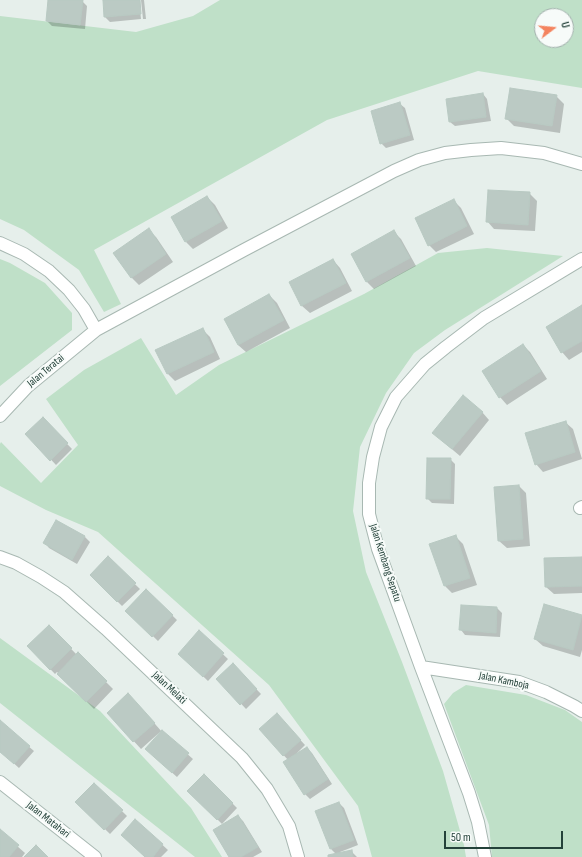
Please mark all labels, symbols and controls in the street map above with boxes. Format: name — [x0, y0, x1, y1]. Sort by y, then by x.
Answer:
north arrow — [534, 8, 574, 48]
text: U — [558, 20, 572, 29]
street label: Jalan Teratai — [25, 352, 67, 390]
street label: Jalan Kembang Sepatu — [366, 522, 404, 604]
street label: Jalan Melati — [149, 669, 189, 707]
street label: Jalan Kamboja — [478, 669, 530, 693]
street label: Jalan Matahari — [24, 799, 72, 841]
scale bar — [446, 823, 565, 849]
text: 50 m — [451, 830, 471, 845]

